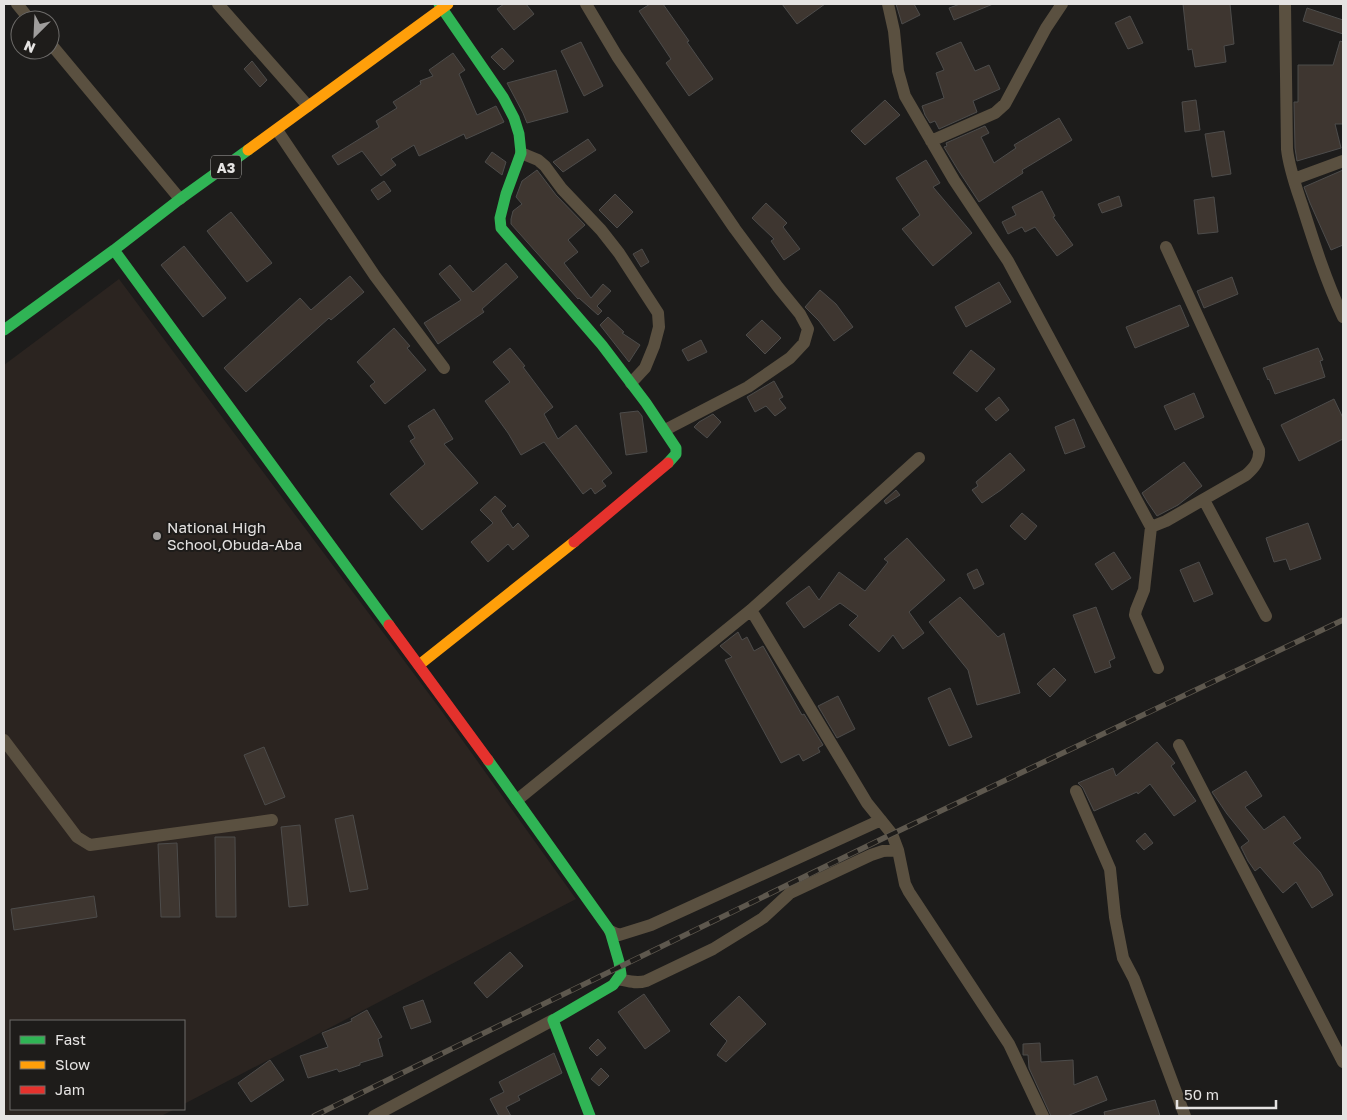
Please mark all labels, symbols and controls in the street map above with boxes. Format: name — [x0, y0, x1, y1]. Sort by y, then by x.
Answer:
north arrow — [10, 10, 60, 60]
text: N — [21, 37, 38, 57]
road number: A3 — [211, 156, 241, 178]
place label: National High School,Obuda-Aba — [167, 518, 302, 553]
marker: National High School,Obuda-Aba — [151, 530, 163, 542]
legend — [10, 1020, 185, 1110]
text: Fast — [55, 1030, 86, 1048]
text: Slow — [55, 1055, 90, 1073]
scale bar — [1177, 1078, 1276, 1110]
text: Jam — [55, 1080, 85, 1098]
text: 50 m — [1184, 1085, 1219, 1103]

